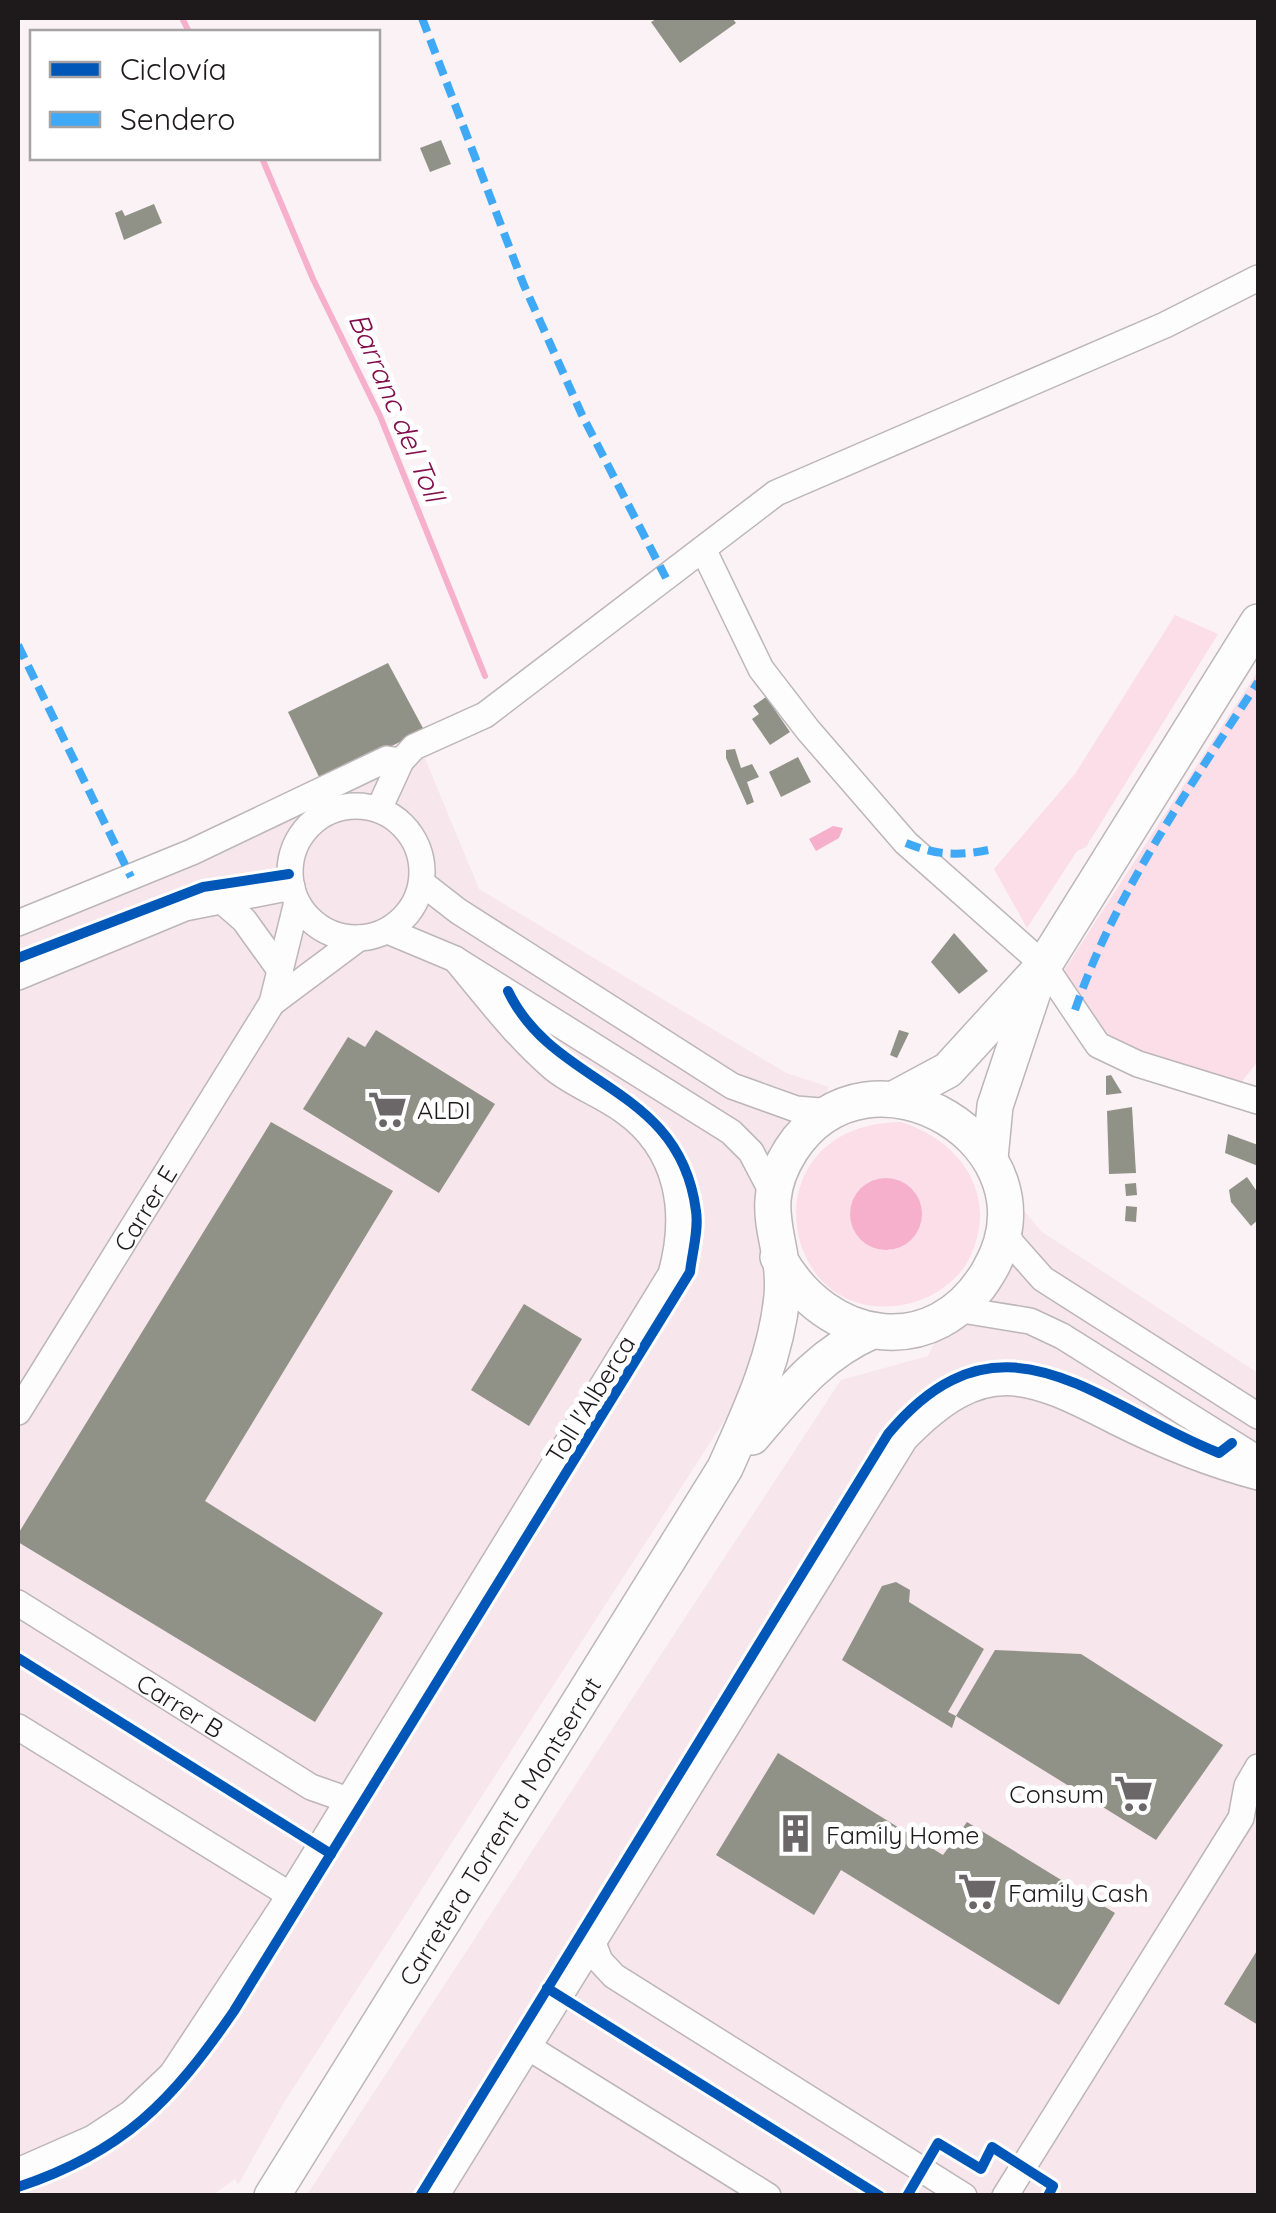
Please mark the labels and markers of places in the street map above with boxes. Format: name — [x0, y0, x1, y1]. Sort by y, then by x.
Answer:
supermarket icon: ALDI — [366, 1088, 408, 1130]
place label: ALDI — [417, 1094, 471, 1125]
supermarket icon: Consum — [1113, 1772, 1155, 1814]
place label: Consum — [1009, 1778, 1104, 1809]
building icon: Family Home — [775, 1813, 817, 1855]
place label: Family Home — [826, 1819, 979, 1850]
supermarket icon: Family Cash — [957, 1871, 999, 1913]
place label: Family Cash — [1008, 1877, 1149, 1908]

